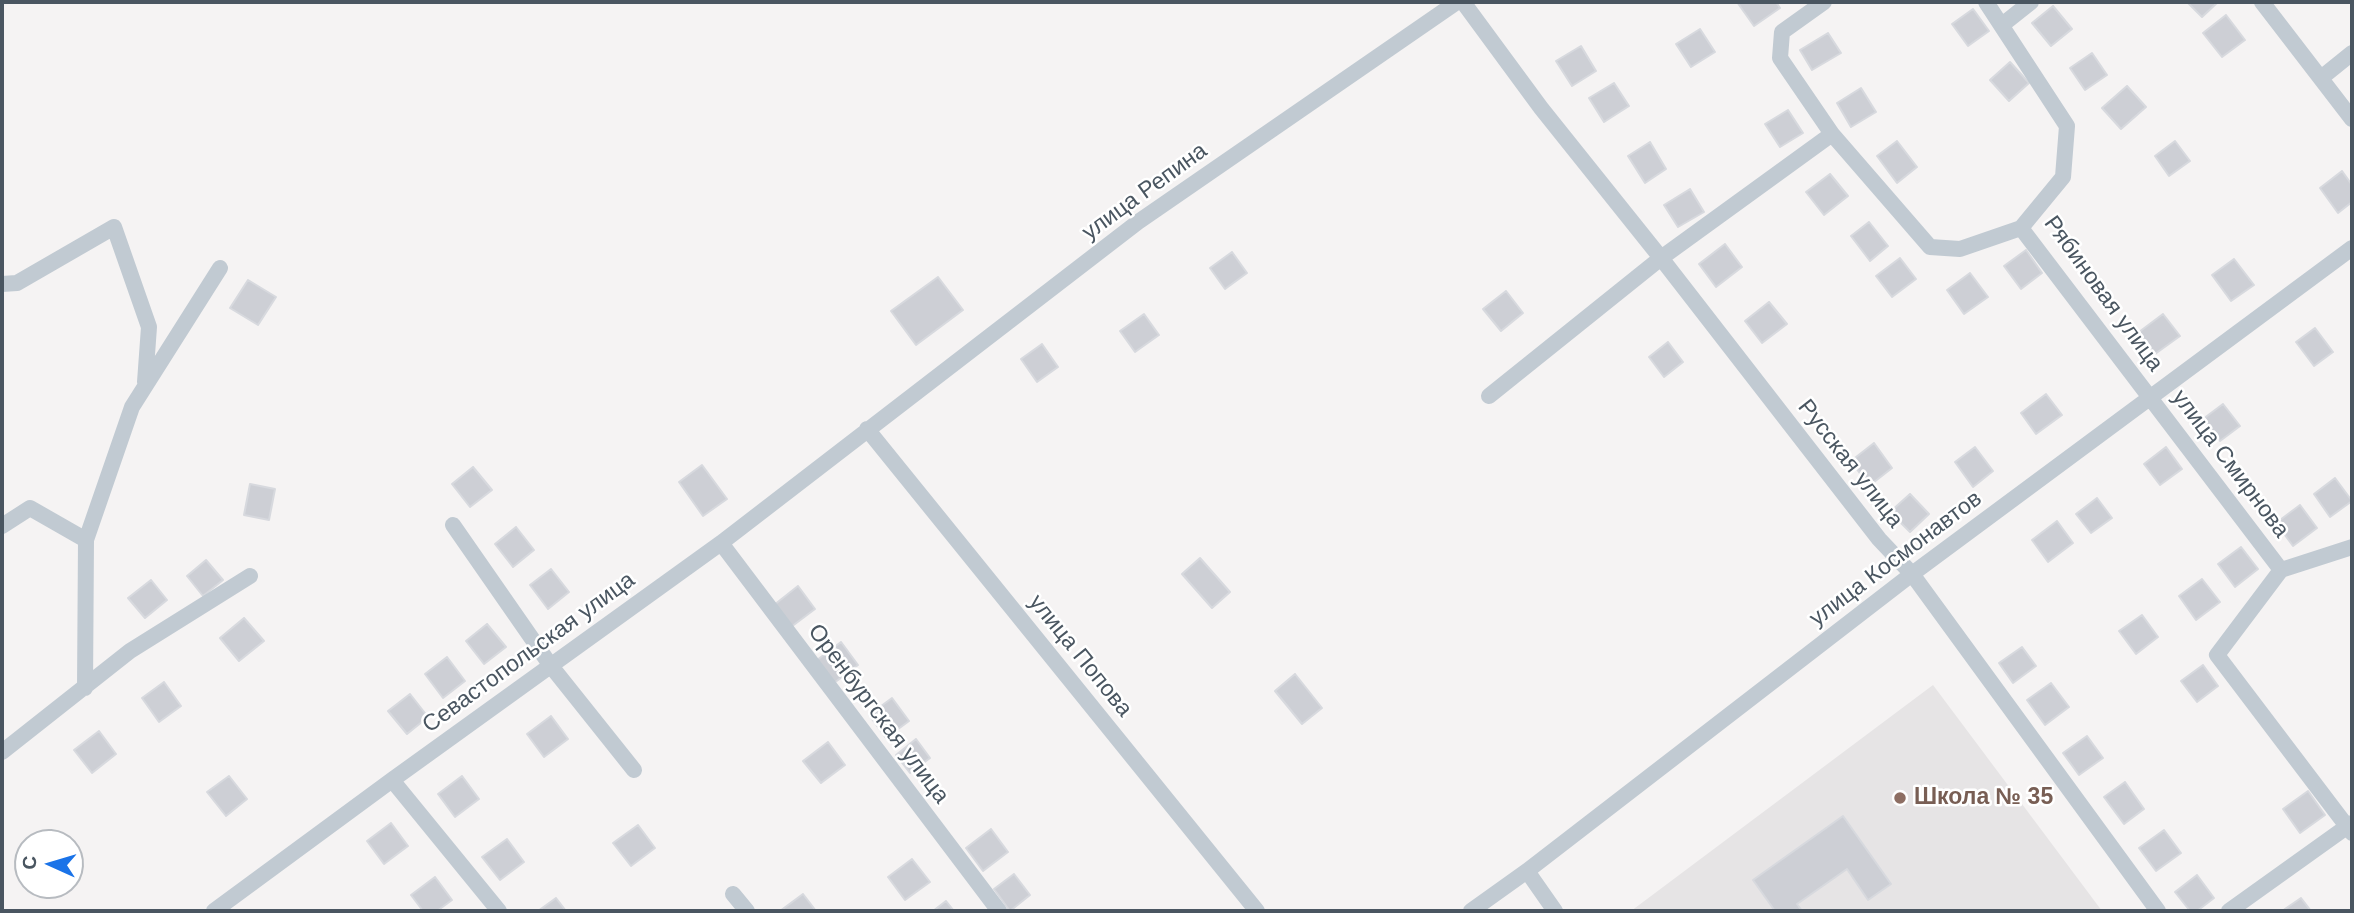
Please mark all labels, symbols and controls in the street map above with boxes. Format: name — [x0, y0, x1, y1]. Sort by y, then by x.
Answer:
street label: улица Репина — [1077, 137, 1213, 247]
street label: Рябиновая улица — [2037, 211, 2169, 377]
street label: улица Смирнова — [2165, 385, 2295, 543]
street label: Русская улица — [1791, 394, 1909, 534]
street label: улица Космонавтов — [1804, 485, 1988, 633]
street label: Севастопольская улица — [417, 567, 641, 739]
street label: улица Попова — [1022, 589, 1138, 723]
street label: Оренбургская улица — [801, 619, 955, 809]
place label: Школа № 35 — [1914, 784, 2053, 812]
marker: Школа № 35 — [1892, 790, 1908, 806]
north arrow — [14, 829, 84, 899]
text: С — [19, 855, 41, 870]

